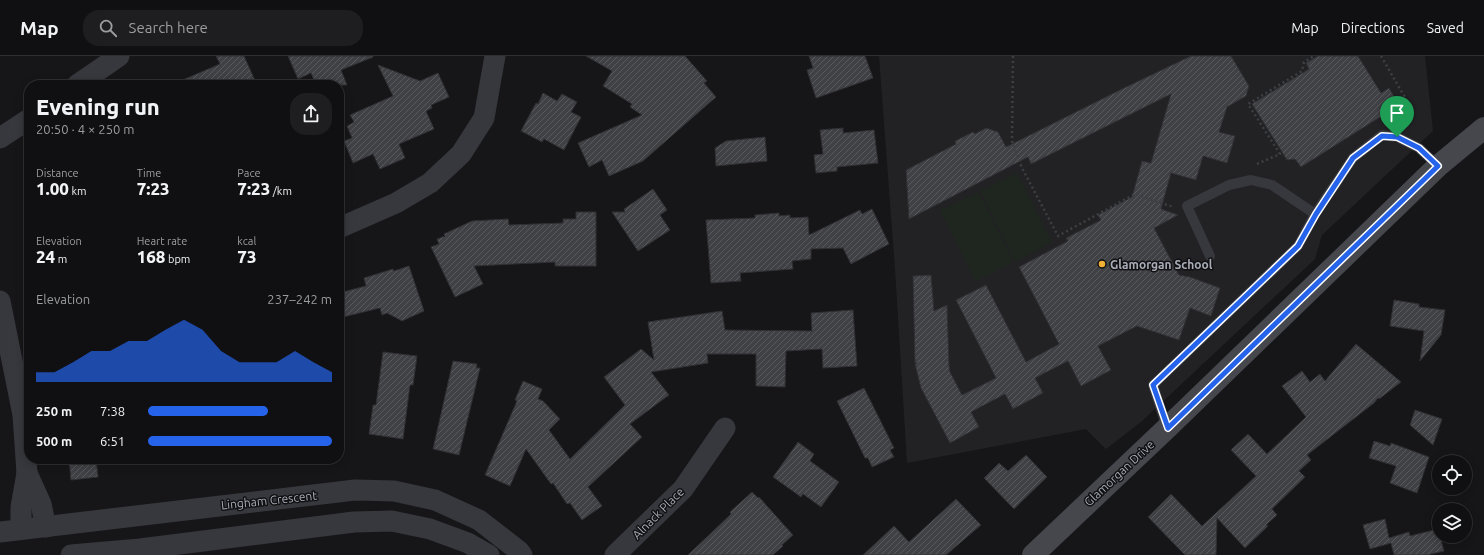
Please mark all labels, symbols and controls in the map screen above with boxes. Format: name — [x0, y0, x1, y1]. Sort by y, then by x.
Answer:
search box — [83, 10, 363, 46]
text: Map — [20, 17, 59, 39]
icon: search — [97, 17, 119, 39]
text: Search here — [129, 19, 208, 36]
text: Map — [1291, 20, 1319, 36]
text: Directions — [1341, 20, 1405, 36]
text: Saved — [1427, 20, 1464, 36]
button: share — [290, 93, 332, 135]
text: Evening run — [36, 94, 160, 119]
pin — [1380, 96, 1414, 137]
icon: arrive — [1386, 102, 1408, 124]
text: 20:50 · 4 × 250 m — [36, 122, 135, 136]
text: Distance — [36, 167, 79, 179]
text: Time — [137, 167, 161, 179]
text: Pace — [237, 167, 261, 179]
text: 1.00 — [36, 179, 69, 198]
text: 7:23 — [137, 179, 170, 198]
text: 7:23 — [237, 179, 270, 198]
text: km — [69, 185, 87, 197]
text: /km — [270, 185, 292, 197]
text: Elevation — [36, 235, 82, 247]
text: Heart rate — [137, 235, 187, 247]
text: kcal — [237, 235, 256, 247]
text: 24 — [36, 247, 55, 266]
text: 168 — [137, 247, 165, 266]
text: 73 — [237, 247, 257, 266]
text: m — [55, 253, 67, 265]
text: bpm — [165, 253, 190, 265]
place label: Glamorgan School — [1110, 258, 1213, 271]
marker: Glamorgan School — [1097, 259, 1107, 269]
text: Elevation — [36, 292, 90, 306]
text: 237–242 m — [267, 292, 332, 306]
text: 250 m — [36, 404, 72, 418]
text: 7:38 — [100, 404, 125, 418]
text: 500 m — [36, 434, 72, 448]
text: 6:51 — [100, 434, 125, 448]
street label: Glamorgan Drive — [1082, 437, 1156, 509]
map controls — [1432, 455, 1472, 543]
button: locate — [1432, 455, 1472, 495]
street label: Alnack Place — [630, 485, 686, 541]
street label: Lingham Crescent — [220, 488, 318, 512]
button: layers — [1432, 503, 1472, 543]

